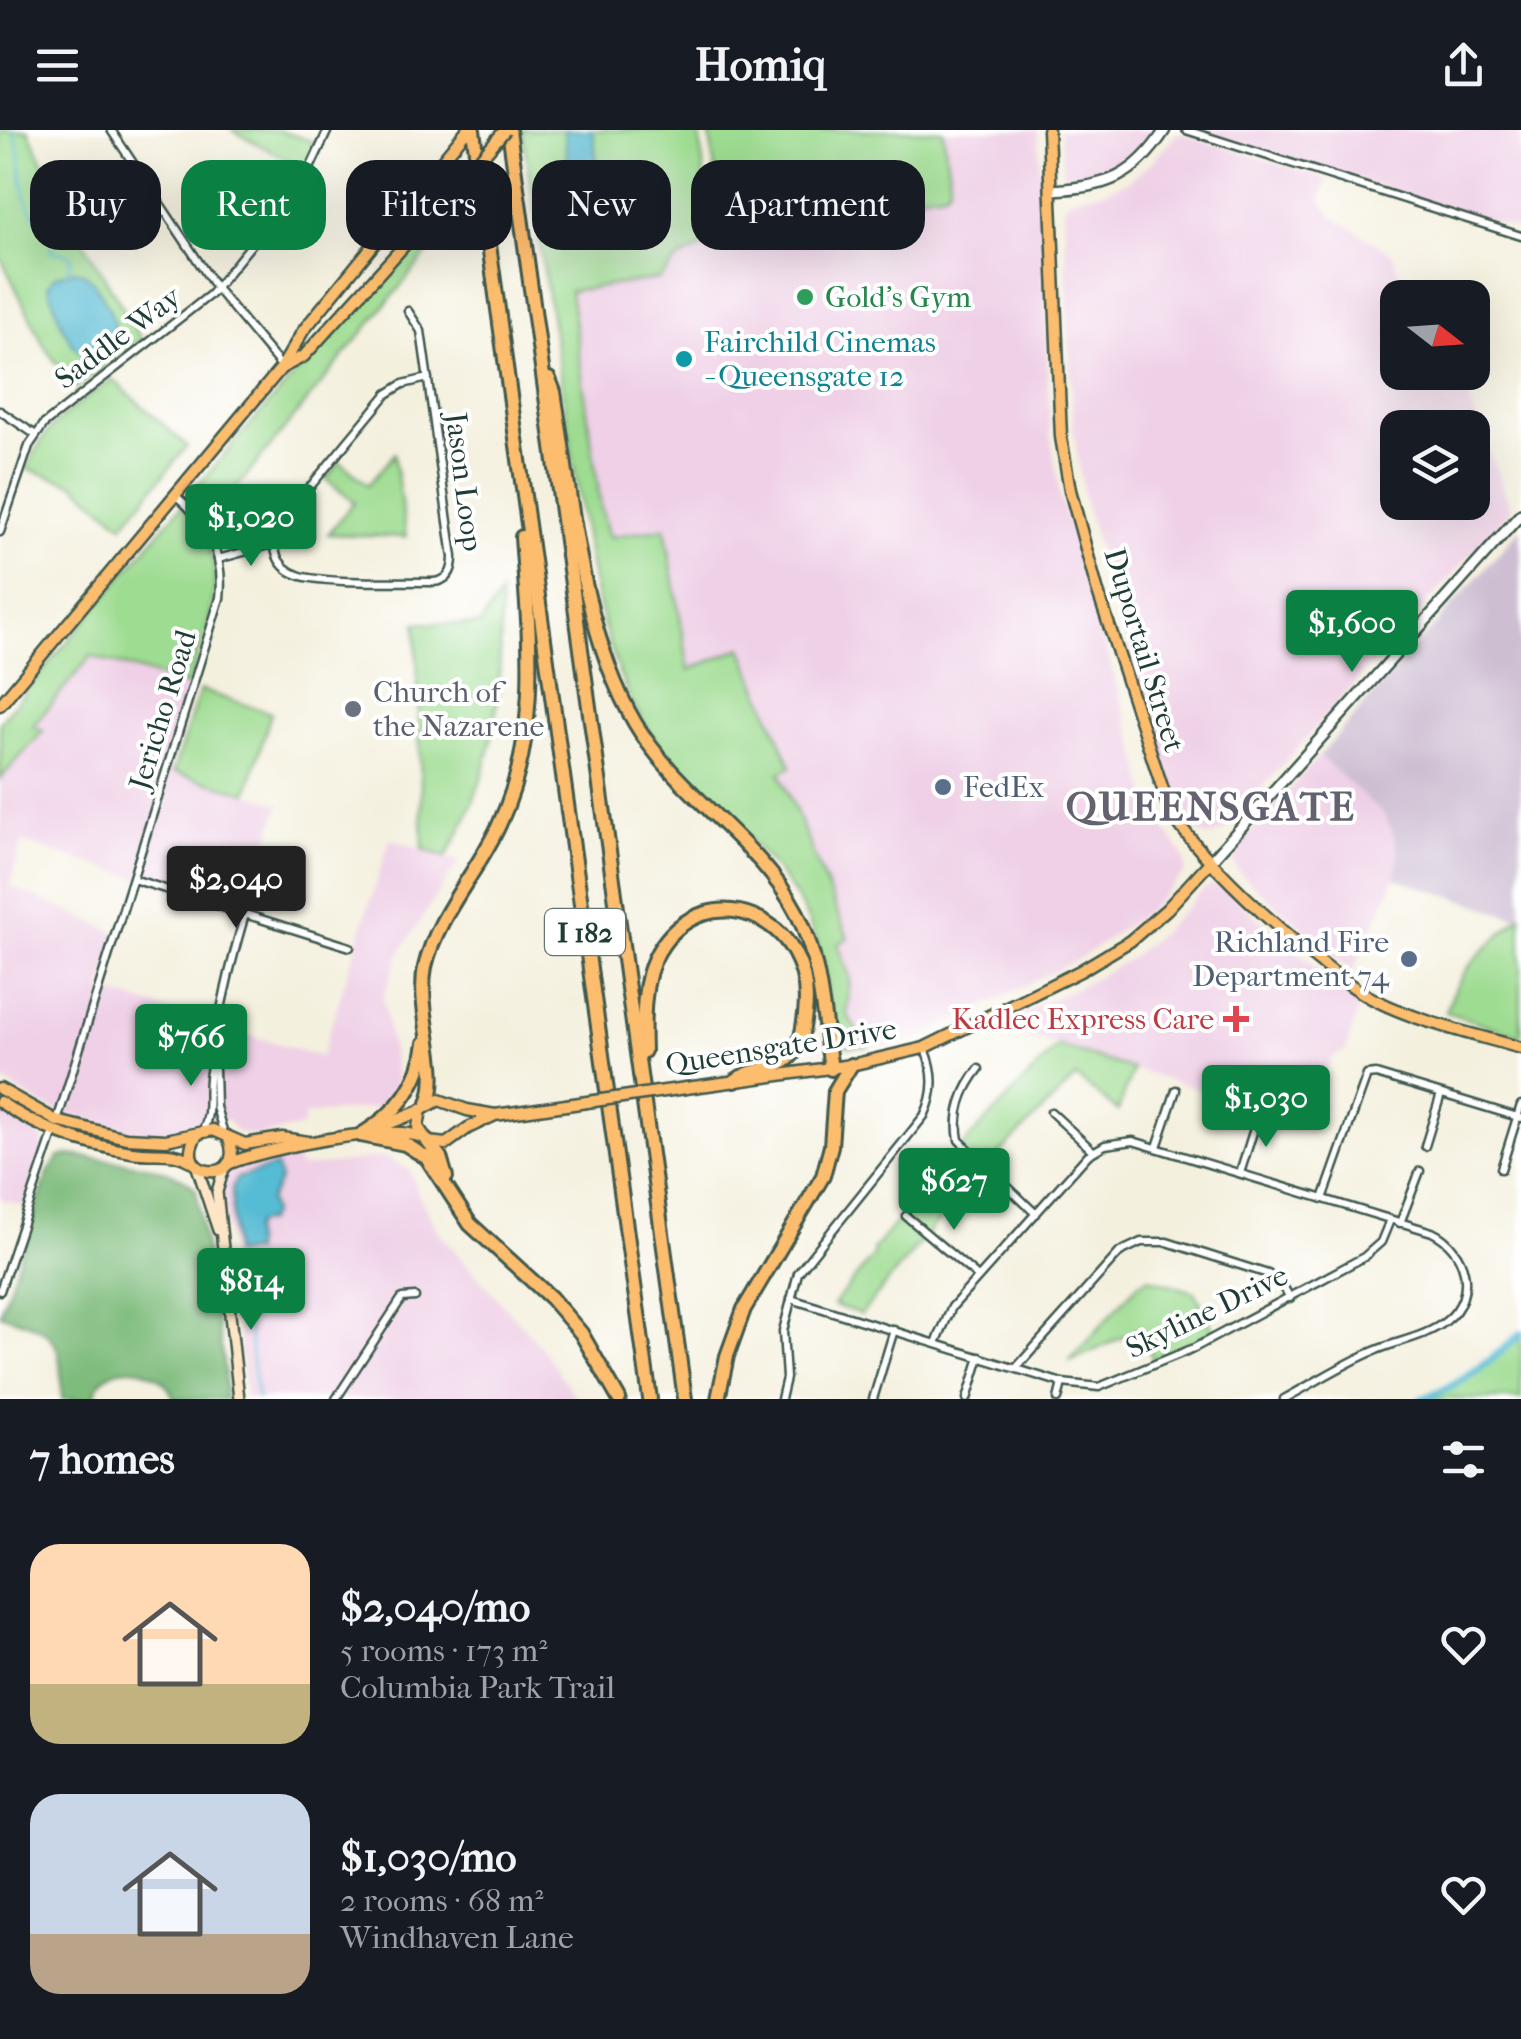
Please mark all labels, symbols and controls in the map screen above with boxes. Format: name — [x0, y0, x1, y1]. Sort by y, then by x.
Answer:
icon: menu — [30, 38, 85, 93]
icon: share — [1436, 38, 1491, 93]
text: Homiq — [695, 39, 826, 92]
chip: Buy — [30, 160, 161, 250]
chip: Rent — [181, 160, 326, 250]
chip: Filters — [346, 160, 512, 250]
chip: New — [532, 160, 671, 250]
chip: Apartment — [691, 160, 925, 250]
street label: Saddle Way — [48, 279, 189, 397]
place label: Gold's Gym — [825, 280, 971, 315]
north arrow — [1380, 280, 1490, 390]
map controls — [1380, 280, 1490, 520]
marker: Gold's Gym — [794, 286, 816, 308]
place label: Fairchild Cinemas - Queensgate 12 — [704, 325, 936, 394]
marker: Fairchild Cinemas - Queensgate 12 — [673, 348, 695, 370]
street label: Jason Loop — [438, 409, 490, 553]
button: layers — [1380, 410, 1490, 520]
pin: $1,020 — [170, 484, 332, 569]
text: $1,020 — [207, 498, 295, 535]
street label: Duportail Street — [1096, 544, 1192, 756]
pin: $1,600 — [1271, 590, 1433, 675]
text: $1,600 — [1308, 604, 1396, 641]
street label: Jericho Road — [122, 625, 204, 796]
place label: Church of the Nazarene — [373, 675, 544, 744]
marker: Church of the Nazarene — [342, 698, 364, 720]
place label: FedEx — [963, 770, 1044, 805]
marker: FedEx — [932, 776, 954, 798]
district label: QUEENSGATE — [1066, 784, 1356, 830]
pin: $2,040 — [155, 846, 317, 931]
text: $2,040 — [189, 860, 283, 897]
road number: I 182 — [545, 909, 625, 955]
place label: Richland Fire Department 74 — [1192, 925, 1390, 994]
marker: Richland Fire Department 74 — [1398, 948, 1420, 970]
place label: Kadlec Express Care — [952, 1002, 1214, 1037]
pin: $766 — [132, 1004, 250, 1089]
marker: Kadlec Express Care — [1223, 1006, 1249, 1032]
street label: Queensgate Drive — [663, 1011, 899, 1083]
text: $766 — [157, 1018, 225, 1055]
pin: $1,030 — [1185, 1065, 1347, 1150]
text: $1,030 — [1224, 1079, 1308, 1116]
pin: $627 — [895, 1148, 1013, 1233]
text: $627 — [921, 1162, 987, 1199]
pin: $814 — [192, 1248, 310, 1333]
street label: Skyline Drive — [1120, 1258, 1294, 1366]
text: $814 — [219, 1262, 283, 1299]
icon: filters — [1436, 1432, 1491, 1487]
text: 7 homes — [30, 1435, 175, 1484]
text: $2,040/mo — [340, 1583, 530, 1632]
icon: home — [110, 1584, 230, 1704]
icon: heart — [1436, 1617, 1491, 1672]
text: 5 rooms · 173 m² — [340, 1632, 547, 1669]
text: Columbia Park Trail — [340, 1669, 615, 1706]
text: $1,030/mo — [340, 1833, 517, 1882]
icon: home — [110, 1834, 230, 1954]
icon: heart — [1436, 1867, 1491, 1922]
text: 2 rooms · 68 m² — [340, 1882, 544, 1919]
text: Windhaven Lane — [340, 1919, 574, 1956]

